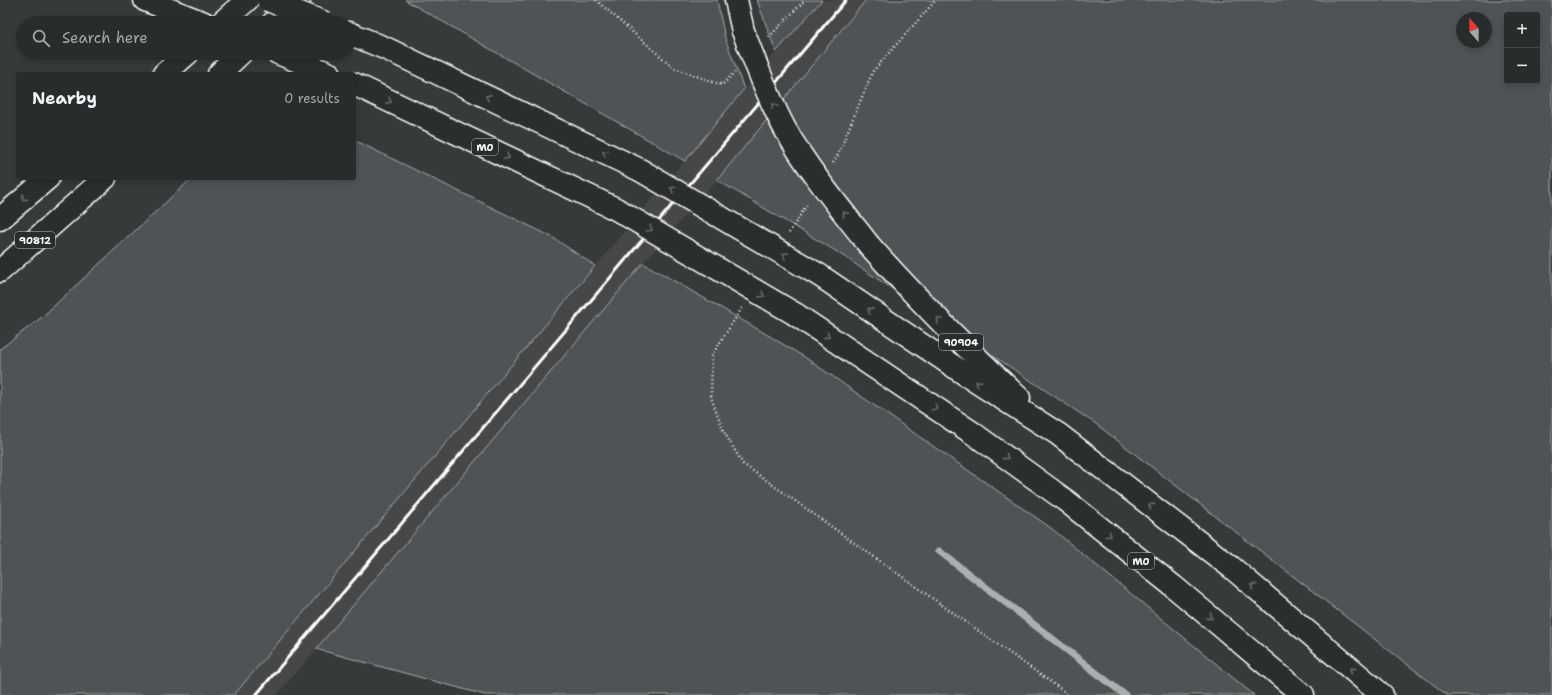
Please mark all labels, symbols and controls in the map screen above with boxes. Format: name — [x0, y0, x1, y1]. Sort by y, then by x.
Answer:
north arrow — [1456, 12, 1492, 48]
map controls — [1504, 12, 1540, 84]
button: + — [1504, 12, 1540, 48]
search box — [16, 16, 356, 60]
icon: search — [30, 27, 52, 49]
text: Search here — [62, 28, 148, 48]
button: − — [1504, 48, 1540, 84]
text: Nearby — [32, 87, 97, 109]
text: 0 results — [284, 90, 340, 107]
one-way arrow — [484, 94, 492, 102]
one-way arrow — [385, 96, 393, 104]
one-way arrow — [771, 103, 779, 110]
road number: M0 — [472, 139, 498, 155]
one-way arrow — [601, 150, 609, 158]
one-way arrow — [502, 152, 510, 160]
one-way arrow — [670, 187, 677, 194]
one-way arrow — [21, 194, 28, 201]
one-way arrow — [843, 212, 850, 219]
one-way arrow — [646, 224, 653, 232]
road number: 90812 — [15, 232, 55, 248]
one-way arrow — [782, 253, 789, 260]
one-way arrow — [758, 290, 765, 297]
one-way arrow — [867, 307, 874, 315]
one-way arrow — [936, 317, 944, 325]
one-way arrow — [823, 331, 830, 338]
road number: 90904 — [939, 334, 983, 350]
one-way arrow — [975, 380, 982, 388]
one-way arrow — [931, 403, 938, 410]
one-way arrow — [1001, 452, 1008, 459]
one-way arrow — [1148, 503, 1155, 510]
one-way arrow — [1105, 531, 1112, 538]
road number: M0 — [1128, 553, 1154, 569]
one-way arrow — [1251, 583, 1258, 590]
one-way arrow — [1206, 613, 1213, 620]
one-way arrow — [1350, 667, 1357, 674]

